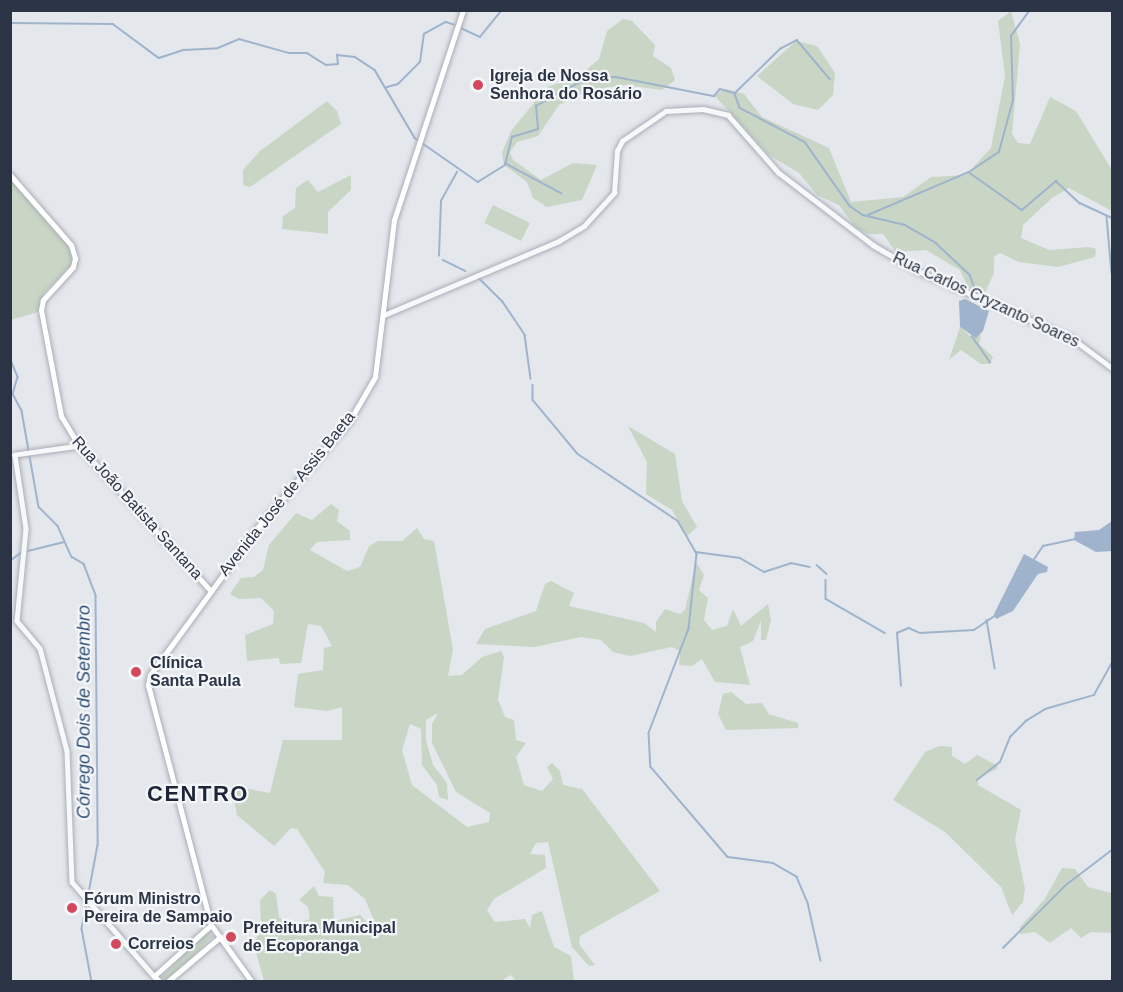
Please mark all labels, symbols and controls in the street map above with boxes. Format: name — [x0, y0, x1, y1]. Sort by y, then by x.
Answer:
place label: Igreja de Nossa Senhora do Rosário — [490, 66, 642, 104]
marker: Igreja de Nossa Senhora do Rosário — [471, 78, 485, 92]
street label: Rua Carlos Cryzanto Soares — [890, 248, 1082, 352]
street label: Avenida José de Assis Baeta — [214, 408, 360, 580]
street label: Rua João Batista Santana — [68, 432, 206, 584]
water label: Córrego Dois de Setembro — [73, 605, 95, 819]
place label: Clínica Santa Paula — [150, 653, 241, 691]
marker: Clínica Santa Paula — [127, 663, 145, 681]
district label: CENTRO — [147, 781, 249, 807]
place label: Fórum Ministro Pereira de Sampaio — [84, 889, 233, 927]
marker: Fórum Ministro Pereira de Sampaio — [65, 901, 79, 915]
place label: Prefeitura Municipal de Ecoporanga — [243, 918, 396, 956]
marker: Prefeitura Municipal de Ecoporanga — [224, 930, 238, 944]
place label: Correios — [128, 934, 194, 954]
marker: Correios — [109, 937, 123, 951]

